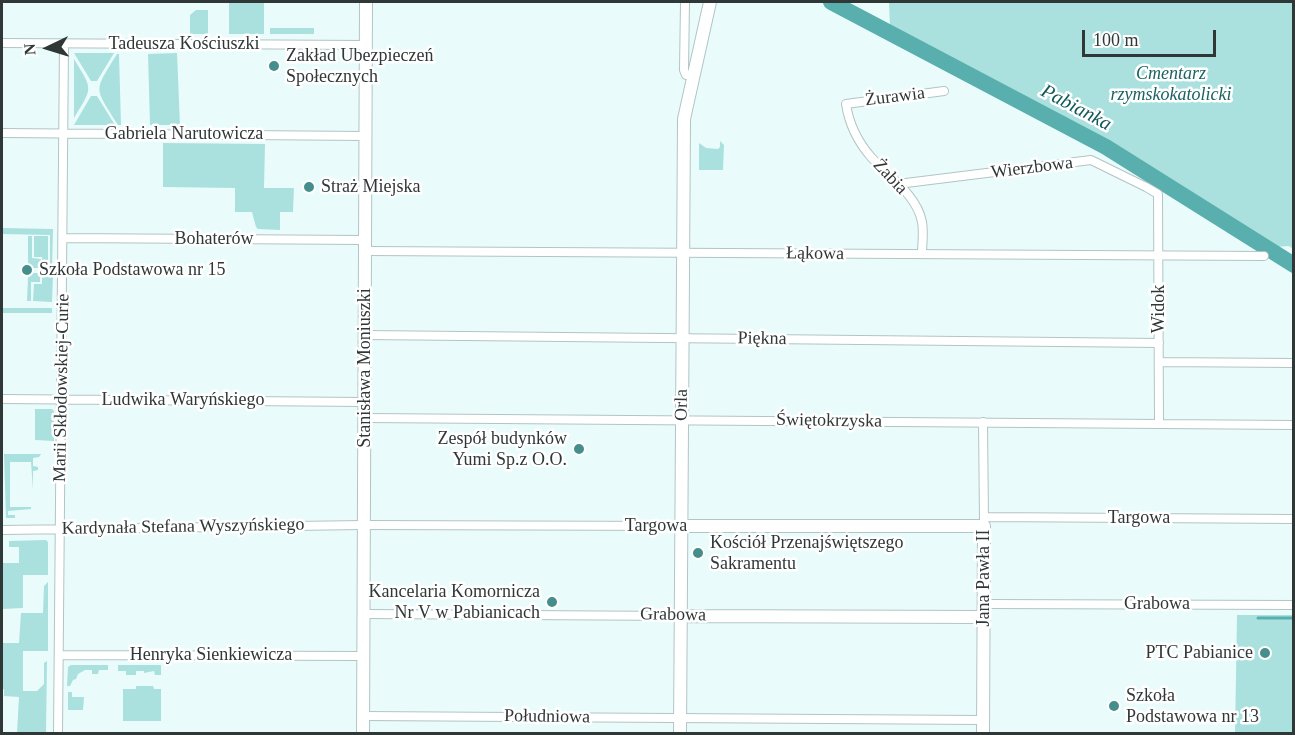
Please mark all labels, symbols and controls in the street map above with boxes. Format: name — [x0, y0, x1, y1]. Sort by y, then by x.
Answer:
north arrow — [18, 18, 78, 78]
scale bar — [1085, 18, 1218, 56]
text: 100 m — [1093, 30, 1139, 50]
street label: Tadeusza Kościuszki — [108, 33, 260, 55]
text: N — [21, 43, 38, 56]
place label: Zakład Ubezpieczeń Społecznych — [286, 45, 433, 88]
marker: Zakład Ubezpieczeń Społecznych — [267, 59, 281, 73]
park label: Cmentarz rzymskokatolicki — [1111, 63, 1231, 106]
water label: Pabianka — [1037, 79, 1115, 137]
street label: Żurawia — [864, 83, 926, 111]
street label: Gabriela Narutowicza — [105, 123, 263, 145]
street label: Wierzbowa — [990, 152, 1074, 184]
street label: Żabia — [868, 155, 912, 199]
place label: Straż Miejska — [321, 176, 420, 198]
marker: Straż Miejska — [302, 180, 316, 194]
street label: Bohaterów — [175, 228, 253, 250]
street label: Łąkowa — [786, 243, 844, 265]
place label: Szkoła Podstawowa nr 15 — [39, 259, 225, 281]
marker: Szkoła Podstawowa nr 15 — [20, 263, 34, 277]
street label: Widok — [1148, 285, 1170, 333]
street label: Stanisława Moniuszki — [354, 288, 376, 448]
street label: Marii Skłodowskiej-Curie — [50, 294, 74, 482]
street label: Piękna — [737, 328, 787, 350]
street label: Ludwika Waryńskiego — [101, 389, 265, 411]
street label: Orla — [671, 389, 693, 421]
street label: Świętokrzyska — [776, 409, 882, 433]
place label: Zespół budynków Yumi Sp.z O.O. — [438, 428, 567, 470]
marker: Zespół budynków Yumi Sp.z O.O. — [572, 442, 586, 456]
street label: Targowa — [1108, 507, 1170, 529]
street label: Kardynała Stefana Wyszyńskiego — [61, 514, 305, 540]
street label: Targowa — [625, 515, 687, 537]
street label: Jana Pawła II — [973, 530, 995, 626]
place label: Kościół Przenajświętszego Sakramentu — [710, 532, 903, 574]
marker: Kościół Przenajświętszego Sakramentu — [691, 546, 705, 560]
place label: Kancelaria Komornicza Nr V w Pabianicach — [369, 581, 540, 624]
street label: Grabowa — [1124, 593, 1190, 615]
marker: Kancelaria Komornicza Nr V w Pabianicach — [545, 595, 559, 609]
street label: Grabowa — [640, 604, 706, 626]
place label: PTC Pabianice — [1146, 642, 1253, 664]
street label: Henryka Sienkiewicza — [130, 644, 292, 666]
marker: PTC Pabianice — [1258, 646, 1272, 660]
place label: Szkoła Podstawowa nr 13 — [1126, 685, 1259, 728]
marker: Szkoła Podstawowa nr 13 — [1107, 699, 1121, 713]
street label: Południowa — [504, 705, 590, 729]

